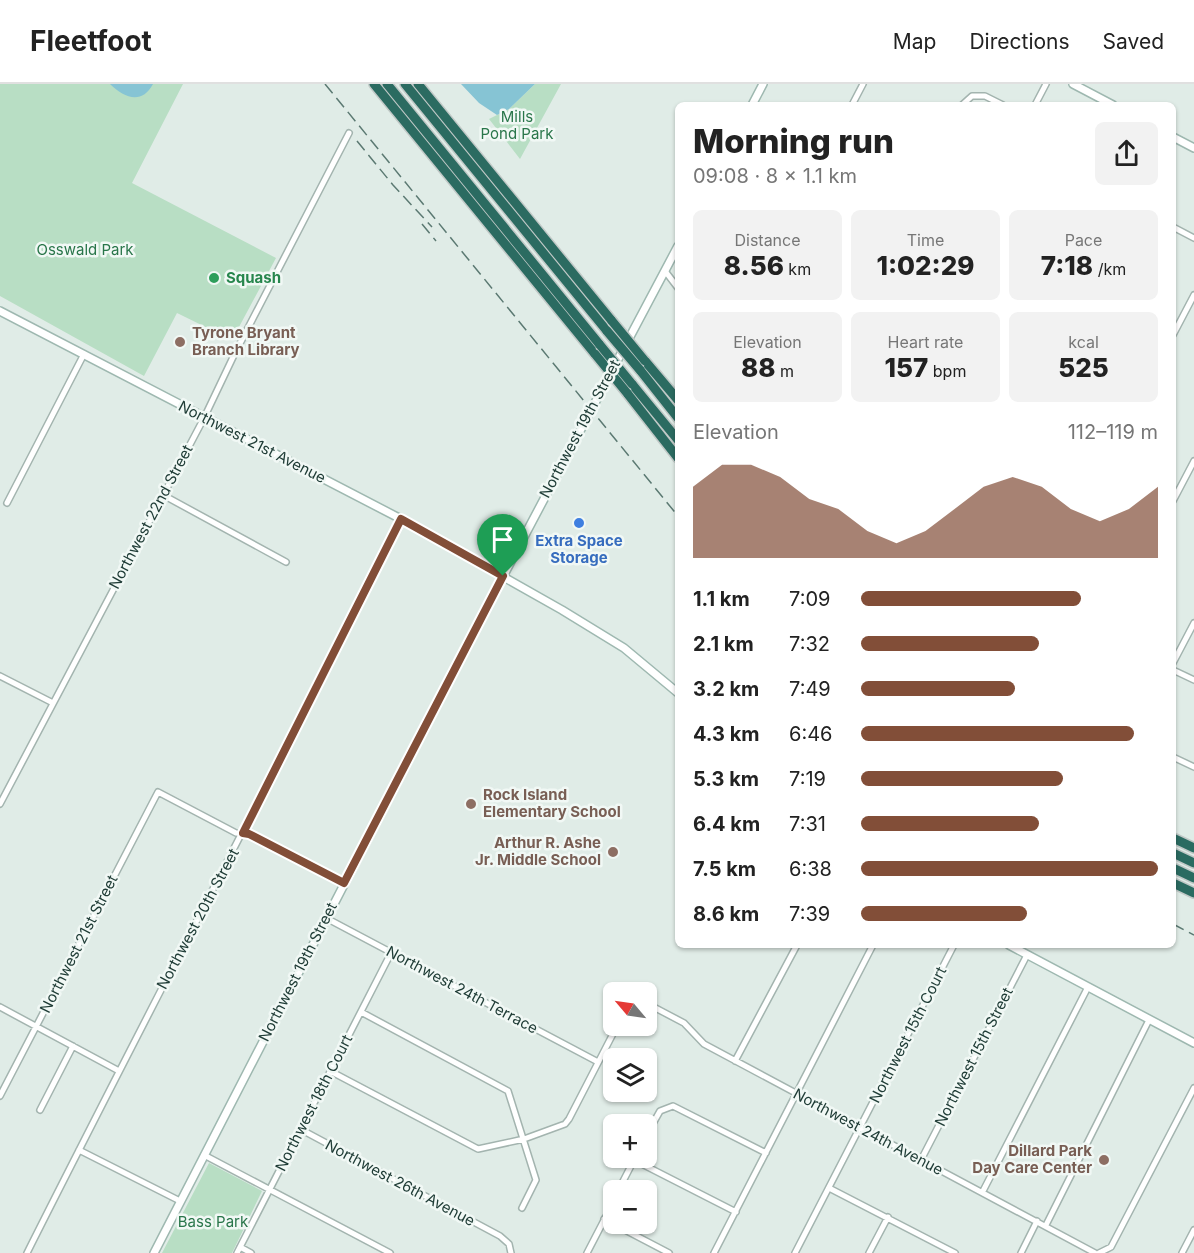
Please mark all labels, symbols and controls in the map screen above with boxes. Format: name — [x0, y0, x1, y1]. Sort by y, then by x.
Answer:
text: Fleetfoot — [30, 24, 152, 58]
text: Map — [893, 29, 936, 54]
text: Directions — [969, 29, 1070, 54]
text: Saved — [1103, 29, 1164, 54]
park label: Mills Pond Park — [481, 107, 554, 143]
text: Morning run — [693, 121, 894, 161]
button: share — [1095, 122, 1158, 185]
text: 09:08 · 8 × 1.1 km — [693, 164, 857, 188]
text: Distance — [734, 230, 801, 250]
text: Time — [907, 230, 944, 250]
text: Pace — [1065, 230, 1102, 250]
park label: Osswald Park — [36, 240, 134, 259]
text: 8.56 — [724, 250, 784, 281]
text: 1:02:29 — [876, 250, 975, 281]
text: 7:18 — [1041, 250, 1093, 281]
text: km — [784, 259, 811, 279]
text: /km — [1093, 259, 1126, 279]
place label: Squash — [226, 268, 281, 287]
marker: Squash — [207, 271, 221, 285]
place label: Tyrone Bryant Branch Library — [192, 323, 300, 359]
text: Elevation — [733, 332, 802, 352]
text: Heart rate — [888, 332, 963, 352]
text: kcal — [1068, 332, 1099, 352]
marker: Tyrone Bryant Branch Library — [173, 335, 187, 349]
text: 88 — [741, 352, 776, 383]
text: 157 — [885, 352, 928, 383]
text: 525 — [1058, 352, 1109, 383]
street label: Northwest 19th Street — [535, 356, 624, 501]
text: m — [776, 361, 794, 381]
text: bpm — [928, 361, 966, 381]
street label: Northwest 21st Avenue — [175, 396, 329, 487]
text: Elevation — [693, 420, 779, 444]
text: 112–119 m — [1068, 420, 1158, 444]
street label: Northwest 22nd Street — [104, 441, 197, 592]
pin — [477, 514, 528, 576]
marker: Extra Space Storage — [572, 516, 586, 530]
icon: arrive — [486, 523, 519, 556]
place label: Extra Space Storage — [535, 531, 623, 567]
text: 1.1 km — [693, 587, 750, 611]
text: 7:09 — [789, 587, 830, 611]
text: 2.1 km — [693, 632, 754, 656]
text: 7:32 — [789, 632, 830, 656]
text: 3.2 km — [693, 677, 759, 701]
text: 7:49 — [789, 677, 831, 701]
text: 4.3 km — [693, 722, 760, 746]
text: 6:46 — [789, 722, 833, 746]
text: 5.3 km — [693, 767, 759, 791]
text: 7:19 — [789, 767, 826, 791]
place label: Rock Island Elementary School — [483, 785, 621, 821]
marker: Rock Island Elementary School — [464, 797, 478, 811]
text: 6.4 km — [693, 812, 760, 836]
text: 7:31 — [789, 812, 826, 836]
place label: Arthur R. Ashe Jr. Middle School — [475, 833, 601, 869]
street label: Northwest 20th Street — [152, 845, 243, 992]
marker: Arthur R. Ashe Jr. Middle School — [606, 845, 620, 859]
text: 7.5 km — [693, 857, 756, 881]
text: 6:38 — [789, 857, 832, 881]
street label: Northwest 21st Street — [36, 872, 122, 1016]
street label: Northwest 19th Street — [254, 899, 341, 1045]
text: 8.6 km — [693, 902, 759, 926]
text: 7:39 — [789, 902, 830, 926]
street label: Northwest 24th Terrace — [383, 942, 541, 1038]
street label: Northwest 15th Court — [865, 963, 950, 1106]
north arrow — [603, 982, 657, 1036]
map controls — [603, 982, 657, 1234]
street label: Northwest 15th Street — [930, 984, 1017, 1129]
street label: Northwest 18th Court — [271, 1031, 356, 1174]
button: layers — [603, 1048, 657, 1102]
street label: Northwest 24th Avenue — [790, 1084, 946, 1179]
button: + — [603, 1114, 657, 1168]
street label: Northwest 26th Avenue — [322, 1135, 478, 1230]
place label: Dillard Park Day Care Center — [972, 1141, 1092, 1177]
marker: Dillard Park Day Care Center — [1097, 1153, 1111, 1167]
button: − — [603, 1180, 657, 1234]
park label: Bass Park — [178, 1212, 249, 1231]

